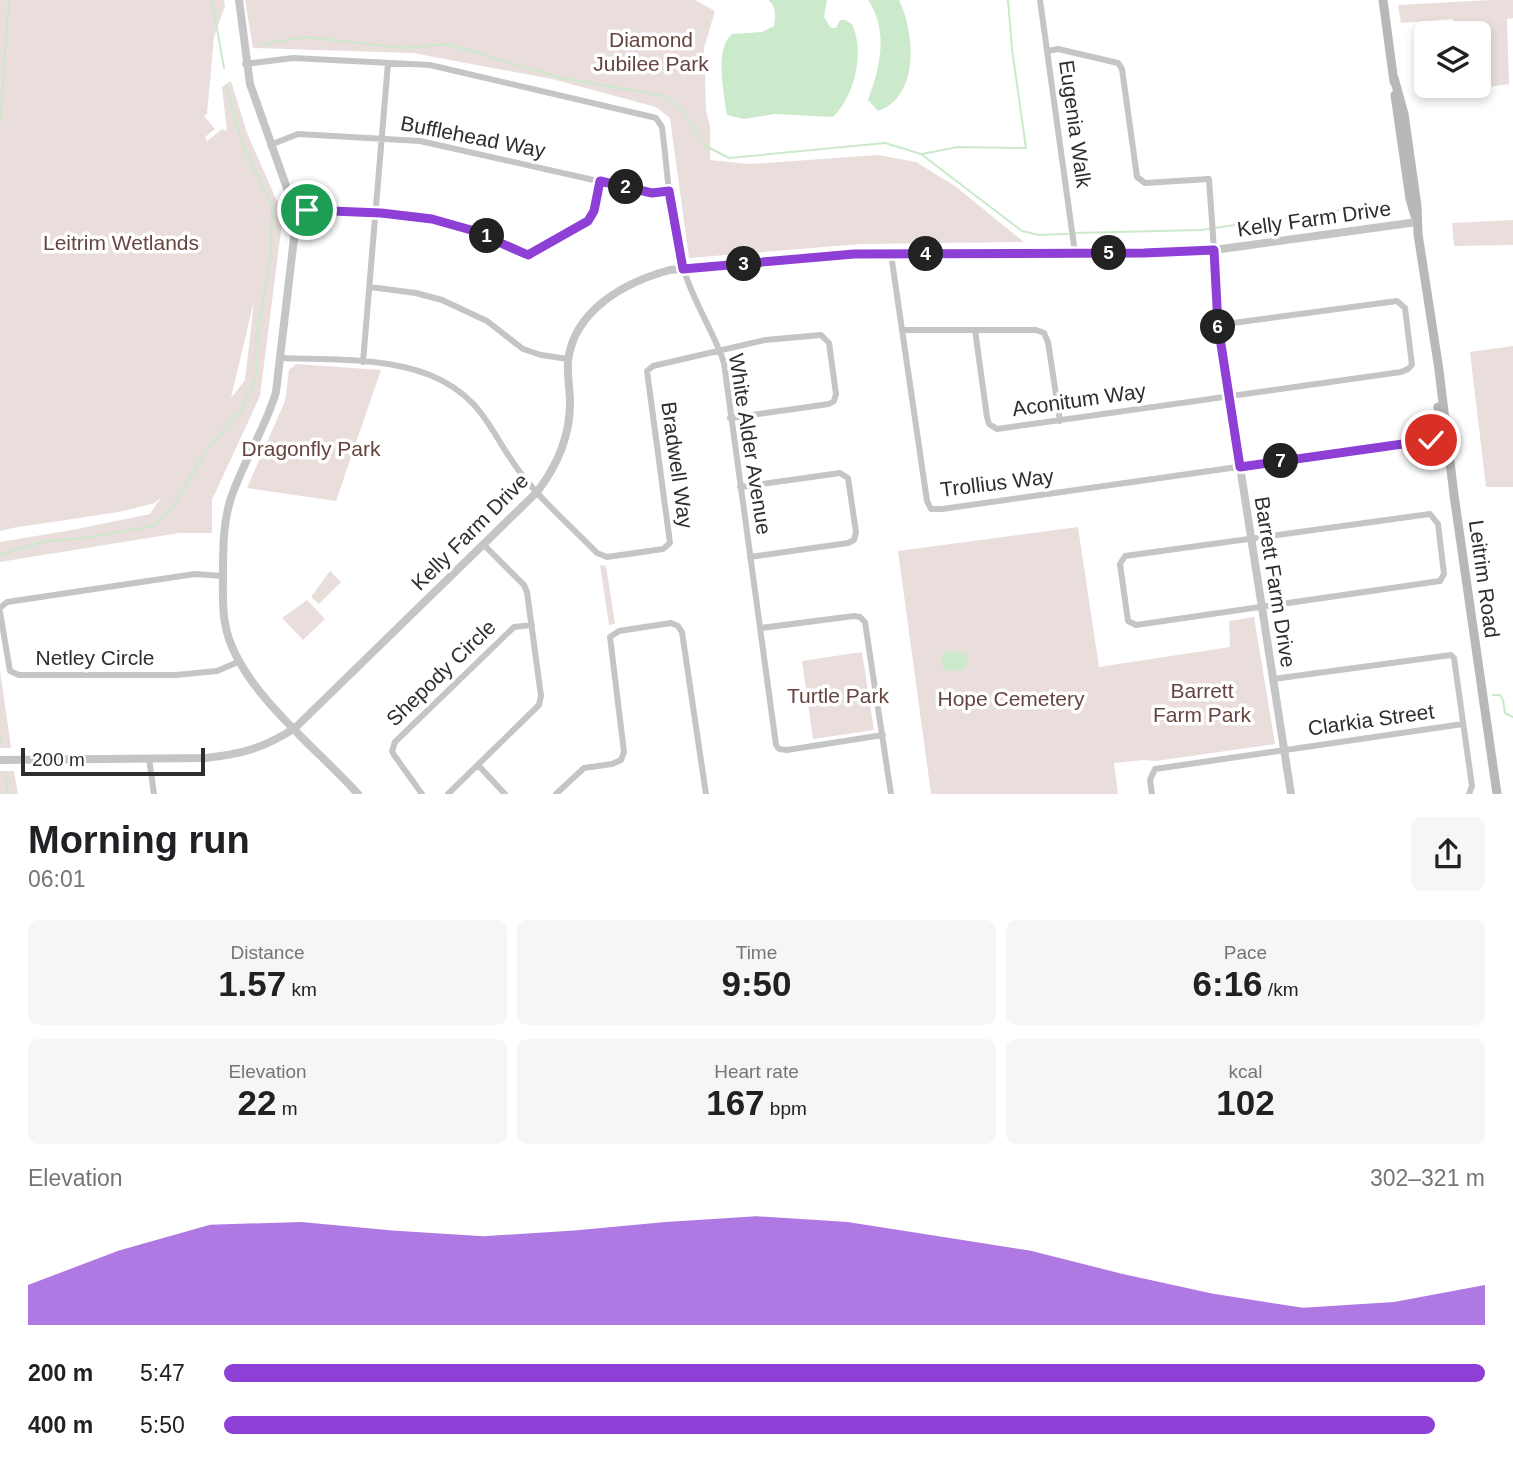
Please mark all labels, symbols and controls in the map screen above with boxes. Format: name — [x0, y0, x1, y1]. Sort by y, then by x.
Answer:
map controls — [1414, 21, 1491, 98]
button: layers — [1414, 21, 1491, 98]
park label: Diamond Jubilee Park — [593, 28, 709, 75]
street label: Eugenia Walk — [1055, 59, 1096, 190]
street label: Bufflehead Way — [399, 111, 548, 162]
pin: 2 — [608, 170, 644, 204]
text: 2 — [620, 176, 631, 197]
pin — [277, 180, 337, 240]
icon: arrive — [288, 191, 326, 229]
street label: Kelly Farm Drive — [1235, 196, 1392, 241]
pin: 1 — [470, 218, 504, 254]
text: 1 — [481, 225, 492, 246]
park label: Leitrim Wetlands — [43, 231, 199, 254]
pin: 4 — [908, 236, 944, 272]
pin: 5 — [1092, 236, 1126, 270]
text: 5 — [1103, 242, 1114, 263]
text: 4 — [920, 243, 931, 264]
pin: 3 — [726, 246, 762, 282]
text: 3 — [738, 253, 749, 274]
pin: 6 — [1200, 310, 1236, 344]
text: 6 — [1212, 316, 1223, 337]
street label: White Alder Avenue — [725, 352, 776, 536]
street label: Aconitum Way — [1011, 379, 1148, 420]
street label: Bradwell Way — [657, 400, 698, 530]
pin — [1401, 410, 1461, 470]
icon: check — [1412, 421, 1450, 459]
park label: Dragonfly Park — [242, 437, 381, 460]
pin: 7 — [1264, 444, 1298, 478]
text: 7 — [1275, 450, 1286, 471]
street label: Trollius Way — [939, 464, 1055, 501]
street label: Kelly Farm Drive — [407, 469, 533, 595]
street label: Barrett Farm Drive — [1251, 495, 1300, 669]
street label: Leitrim Road — [1465, 518, 1504, 639]
street label: Shepody Circle — [381, 615, 500, 730]
street label: Netley Circle — [35, 646, 155, 669]
park label: Barrett Farm Park — [1153, 679, 1251, 726]
park label: Turtle Park — [787, 684, 889, 707]
park label: Hope Cemetery — [937, 687, 1085, 710]
street label: Clarkia Street — [1306, 699, 1436, 740]
scale bar — [21, 745, 205, 777]
text: 200 m — [32, 749, 85, 770]
button: share — [1411, 817, 1485, 891]
text: Morning run — [28, 819, 250, 861]
text: 06:01 — [28, 866, 86, 892]
text: Distance — [231, 942, 304, 963]
text: Time — [736, 942, 777, 963]
text: Pace — [1224, 942, 1267, 963]
text: 1.57 — [218, 964, 286, 1003]
text: 9:50 — [721, 964, 792, 1003]
text: 6:16 — [1193, 964, 1263, 1003]
text: km — [286, 979, 317, 1000]
text: /km — [1263, 979, 1298, 1000]
text: Elevation — [228, 1061, 307, 1082]
text: Heart rate — [714, 1061, 799, 1082]
text: kcal — [1229, 1061, 1262, 1082]
text: 22 — [237, 1083, 276, 1122]
text: 167 — [706, 1083, 765, 1122]
text: 102 — [1216, 1083, 1275, 1122]
text: m — [276, 1098, 298, 1119]
text: bpm — [765, 1098, 807, 1119]
text: Elevation — [28, 1165, 123, 1191]
text: 302–321 m — [1370, 1165, 1485, 1191]
text: 200 m — [28, 1360, 93, 1386]
text: 5:47 — [140, 1360, 185, 1386]
text: 400 m — [28, 1412, 93, 1438]
text: 5:50 — [140, 1412, 185, 1438]

